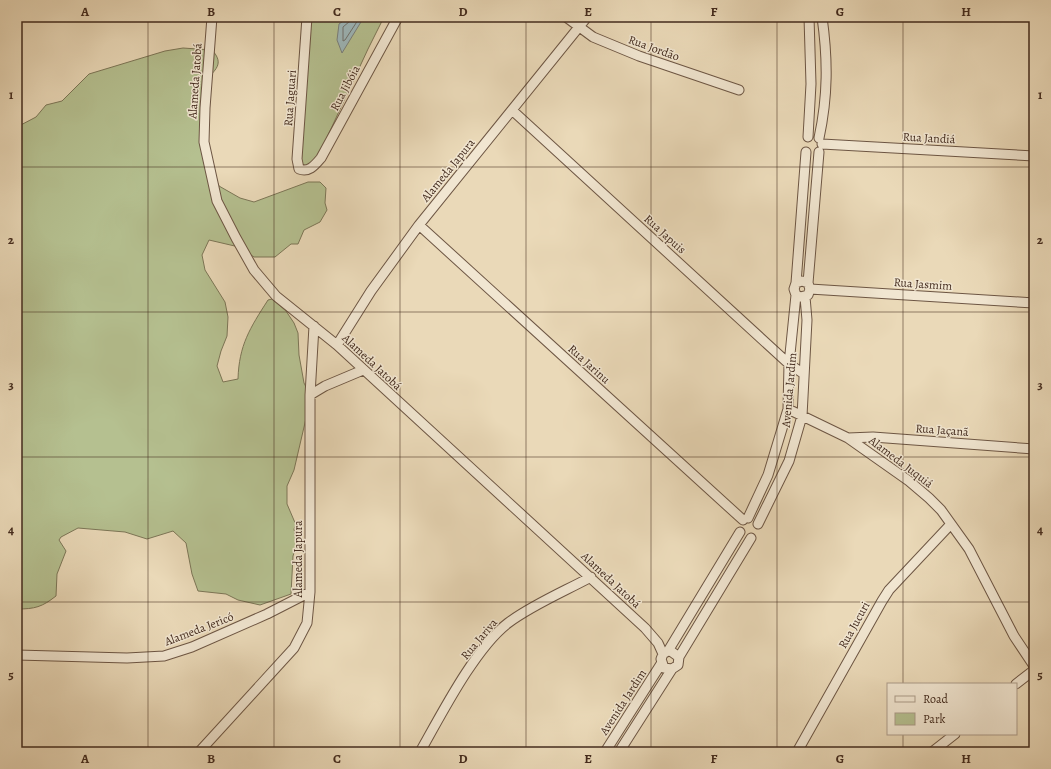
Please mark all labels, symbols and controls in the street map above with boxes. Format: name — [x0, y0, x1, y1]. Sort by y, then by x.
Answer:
text: A — [80, 3, 90, 20]
text: B — [207, 3, 215, 20]
text: C — [333, 3, 341, 20]
text: D — [458, 3, 468, 20]
text: E — [584, 3, 592, 20]
text: F — [711, 3, 718, 20]
text: G — [836, 3, 844, 20]
text: H — [961, 3, 971, 20]
street label: Rua Jordão — [626, 31, 682, 65]
street label: Alameda Jatobá — [184, 42, 206, 120]
street label: Rua Jibóia — [326, 62, 364, 114]
street label: Rua Jaguari — [280, 69, 300, 127]
text: 1 — [9, 86, 14, 103]
text: 1 — [1038, 86, 1043, 103]
street label: Rua Jandiá — [902, 129, 956, 147]
street label: Alameda Japura — [417, 135, 479, 206]
street label: Rua Japuis — [640, 211, 690, 257]
text: 2 — [8, 231, 15, 248]
text: 2 — [1037, 231, 1044, 248]
street label: Rua Jasmim — [893, 274, 953, 294]
street label: Alameda Jatobá — [338, 330, 405, 394]
street label: Rua Jarinu — [564, 341, 614, 388]
street label: Avenida Jardim — [778, 352, 800, 429]
text: 3 — [8, 376, 14, 393]
text: 3 — [1037, 376, 1043, 393]
street label: Rua Jaçanã — [915, 420, 970, 440]
street label: Alameda Juquiá — [865, 432, 937, 492]
street label: Alameda Japura — [290, 520, 306, 599]
text: 4 — [8, 521, 14, 538]
text: 4 — [1037, 521, 1043, 538]
street label: Alameda Jatobá — [577, 548, 644, 612]
street label: Rua Jucuri — [835, 599, 873, 651]
street label: Alameda Jericó — [161, 608, 236, 650]
street label: Rua Jariva — [457, 615, 501, 663]
text: 5 — [8, 666, 14, 683]
street label: Avenida Jardim — [595, 666, 650, 739]
text: 5 — [1037, 666, 1043, 683]
legend — [887, 683, 1017, 735]
text: Road — [923, 691, 949, 707]
text: Park — [923, 711, 946, 727]
text: A — [80, 750, 90, 767]
text: B — [207, 750, 215, 767]
text: C — [333, 750, 341, 767]
text: D — [458, 750, 468, 767]
text: E — [584, 750, 592, 767]
text: F — [711, 750, 718, 767]
text: G — [836, 750, 844, 767]
text: H — [961, 750, 971, 767]

